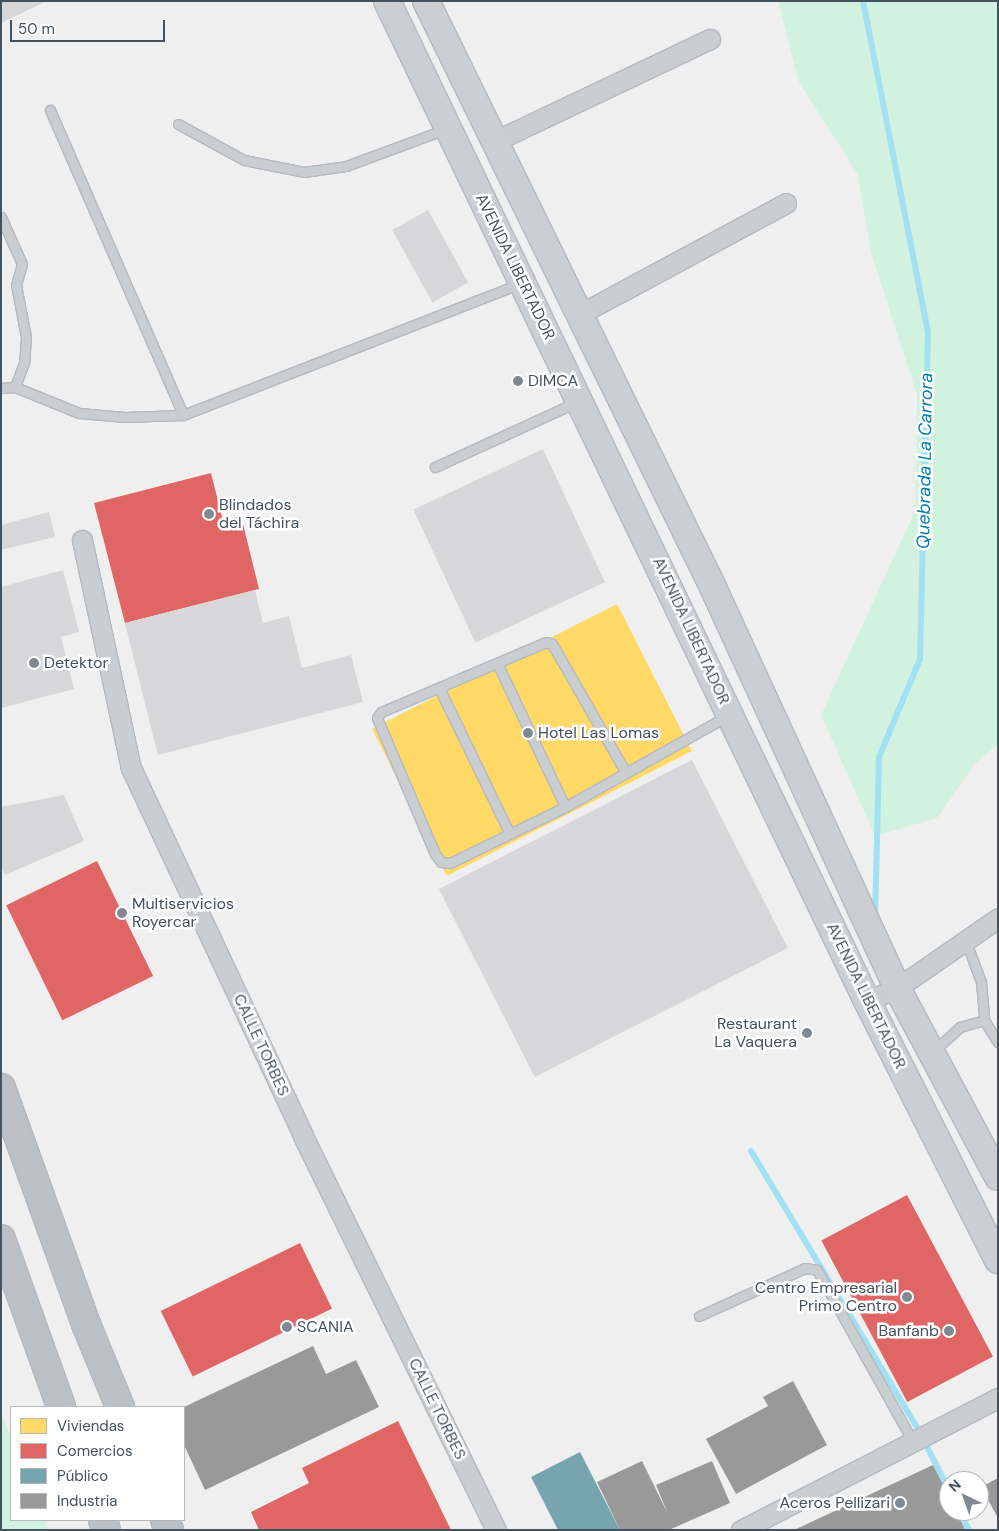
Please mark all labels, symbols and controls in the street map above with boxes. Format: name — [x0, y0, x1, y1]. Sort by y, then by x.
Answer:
scale bar — [12, 10, 168, 42]
text: 50 m — [18, 19, 55, 39]
street label: AVENIDA LIBERTADOR — [471, 191, 559, 343]
place label: DIMCA — [528, 371, 578, 391]
water label: Quebrada La Carrora — [913, 373, 937, 549]
marker: DIMCA — [512, 375, 524, 387]
place label: Blindados del Táchira — [219, 495, 299, 533]
marker: Blindados del Táchira — [203, 508, 215, 520]
street label: AVENIDA LIBERTADOR — [648, 554, 734, 708]
place label: Detektor — [44, 653, 108, 673]
marker: Detektor — [28, 657, 40, 669]
place label: Hotel Las Lomas — [538, 723, 659, 743]
marker: Hotel Las Lomas — [522, 727, 534, 739]
place label: Multiservicios Royercar — [132, 894, 234, 932]
marker: Multiservicios Royercar — [116, 907, 128, 919]
street label: AVENIDA LIBERTADOR — [822, 920, 910, 1072]
street label: CALLE TORBES — [229, 991, 293, 1099]
place label: Restaurant La Vaquera — [714, 1014, 797, 1052]
marker: Restaurant La Vaquera — [801, 1027, 813, 1039]
place label: Centro Empresarial Primo Centro — [755, 1278, 897, 1316]
marker: Centro Empresarial Primo Centro — [901, 1291, 913, 1303]
place label: SCANIA — [297, 1317, 354, 1337]
marker: SCANIA — [281, 1321, 293, 1333]
place label: Banfanb — [878, 1321, 939, 1341]
marker: Banfanb — [943, 1325, 955, 1337]
street label: CALLE TORBES — [404, 1355, 470, 1463]
legend — [10, 1406, 185, 1521]
text: Viviendas — [57, 1416, 124, 1436]
text: Comercios — [57, 1441, 132, 1461]
text: Público — [57, 1466, 108, 1486]
north arrow — [939, 1471, 989, 1521]
text: N — [945, 1475, 964, 1496]
text: Industria — [57, 1491, 118, 1511]
place label: Aceros Pellizari — [780, 1493, 890, 1513]
marker: Aceros Pellizari — [894, 1497, 906, 1509]

